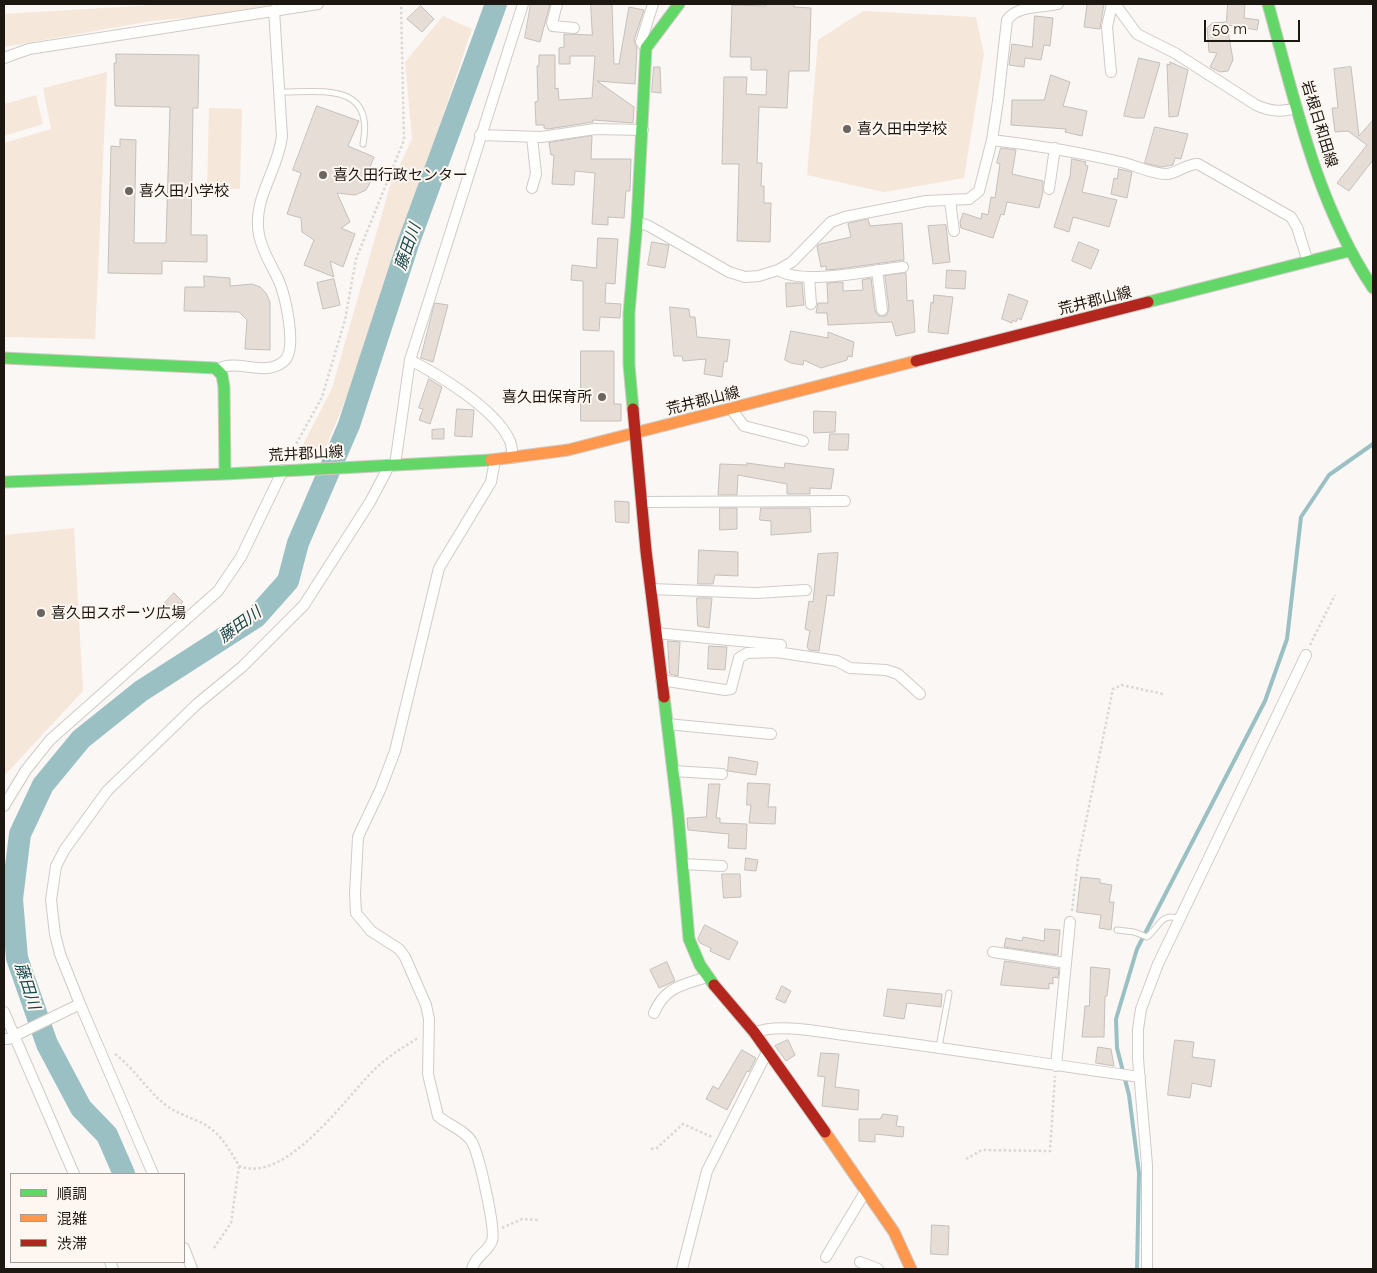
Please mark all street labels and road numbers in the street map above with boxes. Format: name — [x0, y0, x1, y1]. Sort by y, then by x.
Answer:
street label: 岩根日和田線 — [1297, 78, 1341, 170]
street label: 荒井郡山線 — [1056, 283, 1134, 319]
street label: 荒井郡山線 — [664, 383, 742, 419]
street label: 荒井郡山線 — [268, 443, 344, 465]

